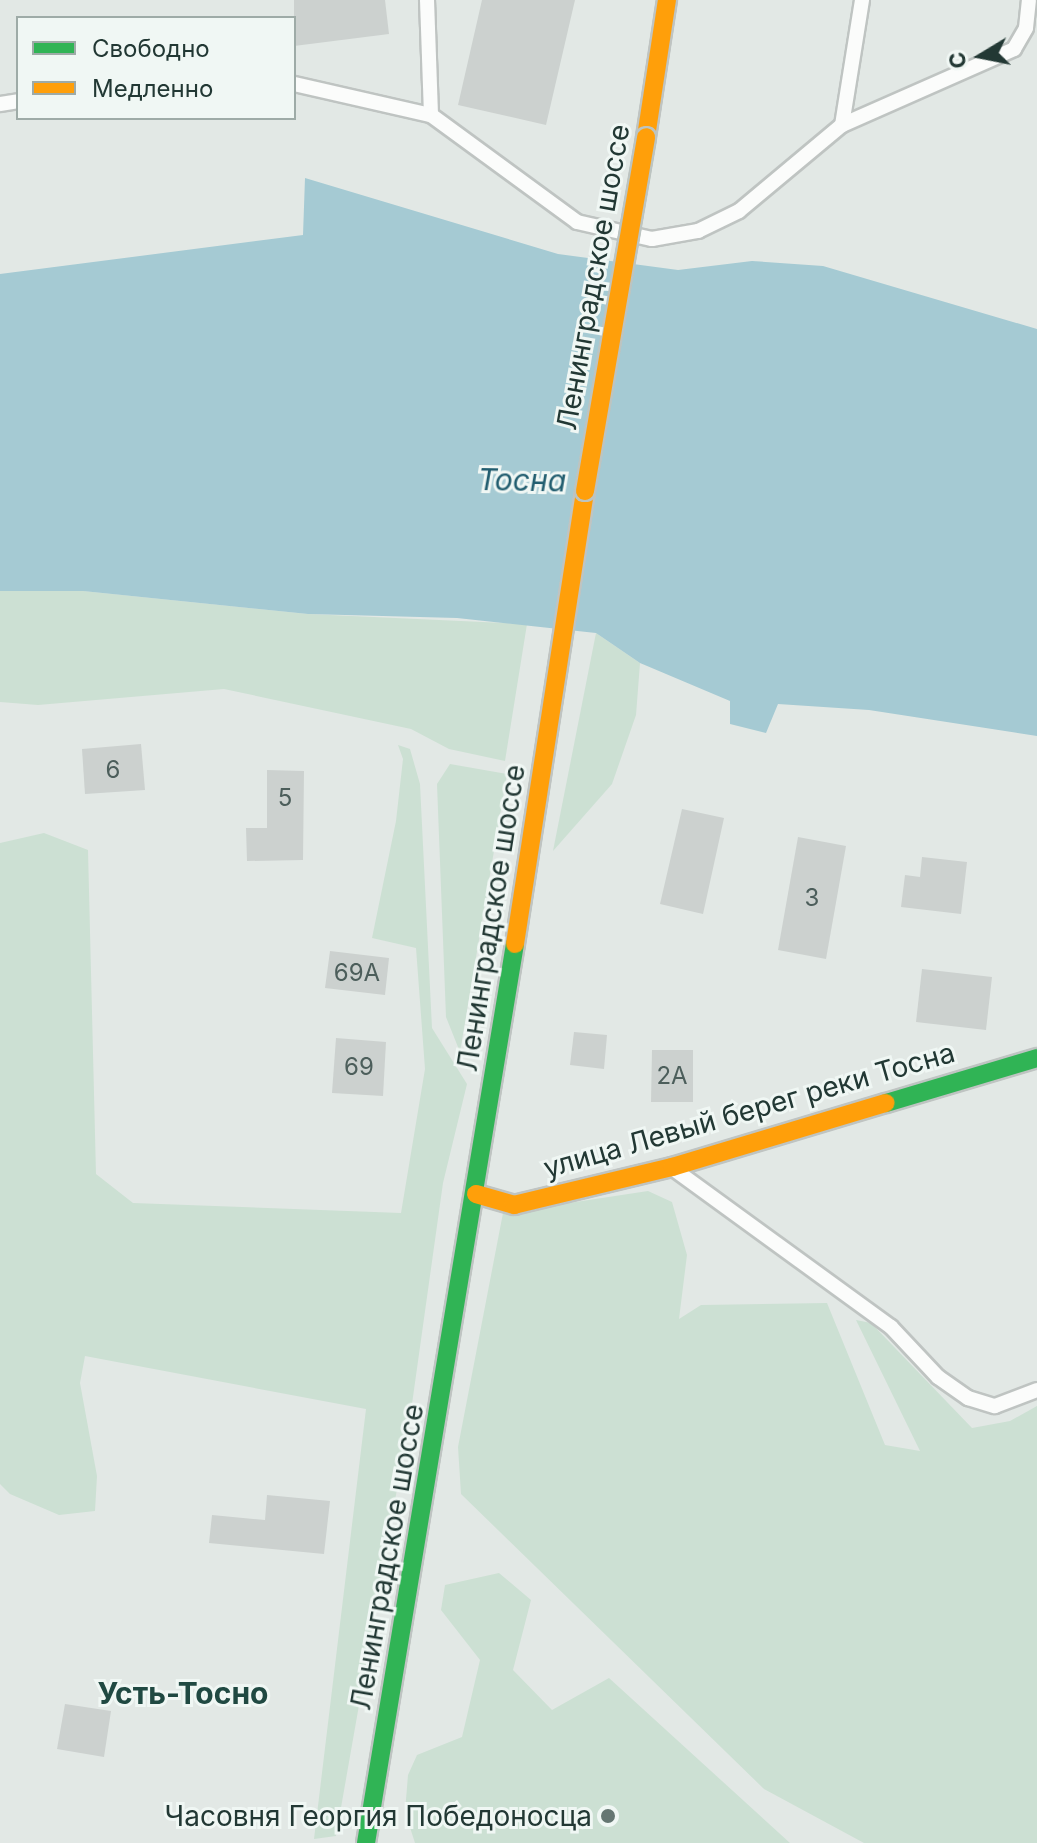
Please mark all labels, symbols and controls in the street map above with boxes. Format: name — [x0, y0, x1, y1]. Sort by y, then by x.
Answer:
legend — [16, 16, 296, 120]
north arrow — [941, 16, 1021, 96]
text: Свободно — [92, 34, 210, 63]
text: С — [943, 50, 972, 70]
text: Медленно — [92, 74, 213, 103]
street label: Ленинградское шоссе — [550, 121, 636, 433]
water label: Тосна — [478, 461, 566, 499]
house number: 6 — [106, 756, 120, 784]
street label: Ленинградское шоссе — [450, 762, 532, 1074]
house number: 5 — [278, 784, 292, 812]
house number: 3 — [805, 884, 819, 912]
house number: 69А — [334, 959, 380, 987]
street label: улица Левый берег реки Тосна — [540, 1035, 958, 1185]
house number: 69 — [344, 1053, 374, 1081]
house number: 2А — [656, 1062, 688, 1090]
street label: Ленинградское шоссе — [344, 1401, 430, 1713]
district label: Усть-Тосно — [98, 1675, 268, 1711]
place label: Часовня Георгия Победоносца — [165, 1799, 592, 1833]
marker: Часовня Георгия Победоносца — [599, 1807, 617, 1825]

